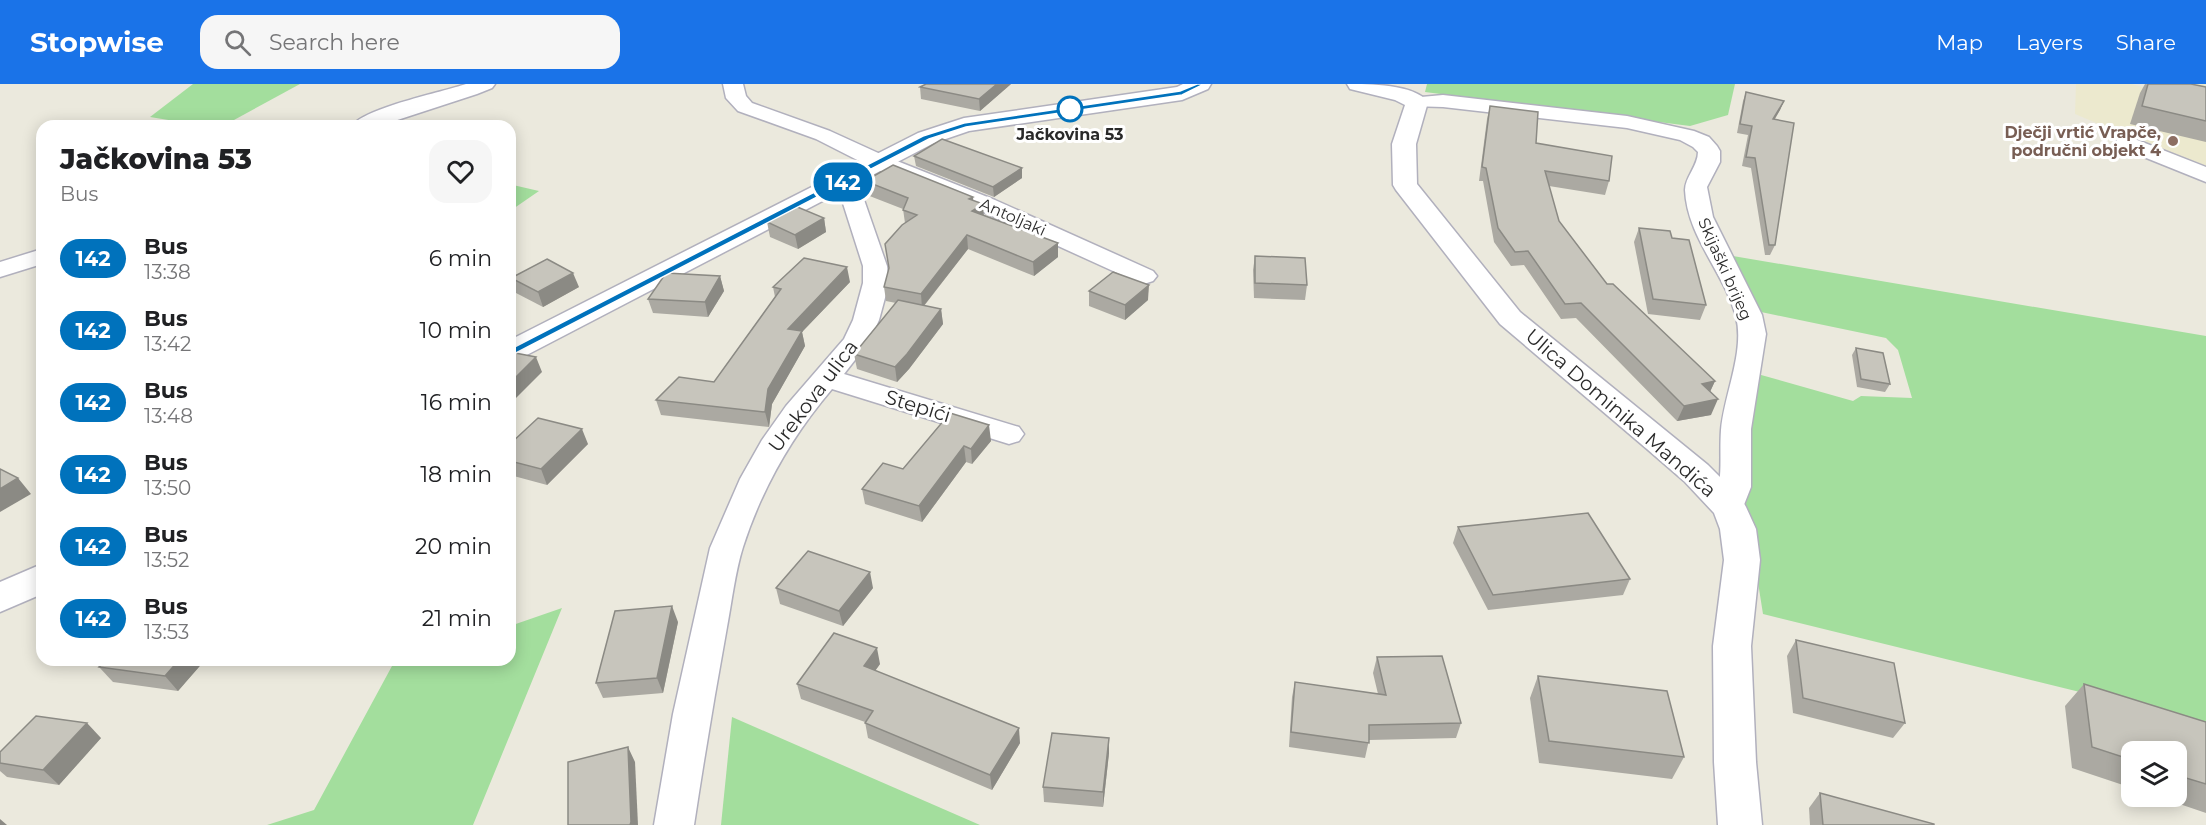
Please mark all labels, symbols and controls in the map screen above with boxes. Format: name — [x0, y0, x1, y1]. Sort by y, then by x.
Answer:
search box — [200, 15, 620, 69]
text: Stopwise — [30, 25, 164, 59]
icon: search — [221, 26, 254, 59]
text: Search here — [269, 29, 400, 56]
text: Map — [1936, 30, 1983, 55]
text: Layers — [2016, 30, 2083, 55]
text: Share — [2116, 30, 2176, 55]
marker: Jačkovina 53 — [1057, 96, 1083, 122]
place label: Dječji vrtić Vrapče, područni objekt 4 — [2004, 123, 2161, 160]
place label: Jačkovina 53 — [1015, 125, 1124, 144]
marker: Dječji vrtić Vrapče, područni objekt 4 — [2166, 134, 2180, 148]
button: heart — [429, 140, 492, 203]
text: Jačkovina 53 — [60, 142, 252, 176]
line badge: 142 — [808, 162, 878, 202]
text: 142 — [825, 170, 861, 195]
text: Bus — [60, 182, 98, 206]
street label: Antoljaki — [977, 194, 1049, 240]
street label: Skijaški brijeg — [1694, 215, 1756, 323]
text: Bus — [144, 233, 188, 260]
text: 6 min — [429, 245, 492, 272]
text: 142 — [75, 246, 111, 271]
text: 13:38 — [144, 260, 191, 284]
text: Bus — [144, 305, 188, 332]
text: 10 min — [420, 317, 492, 344]
text: 142 — [75, 318, 111, 343]
street label: Ulica Dominika Mandića — [1521, 324, 1721, 502]
text: 13:42 — [144, 332, 191, 356]
street label: Urekova ulica — [763, 335, 863, 457]
text: Bus — [144, 377, 188, 404]
street label: Stepići — [882, 385, 954, 427]
text: 16 min — [421, 389, 492, 416]
text: 142 — [75, 390, 111, 415]
text: 13:48 — [144, 404, 193, 428]
text: Bus — [144, 449, 188, 476]
text: 18 min — [420, 461, 492, 488]
text: 142 — [75, 462, 111, 487]
text: 13:50 — [144, 476, 191, 500]
text: Bus — [144, 521, 188, 548]
text: 20 min — [415, 533, 492, 560]
text: 142 — [75, 534, 111, 559]
text: 13:52 — [144, 548, 189, 572]
text: Bus — [144, 593, 188, 620]
text: 21 min — [422, 605, 492, 632]
text: 142 — [75, 606, 111, 631]
text: 13:53 — [144, 620, 189, 644]
map controls — [2121, 741, 2187, 807]
button: layers — [2121, 741, 2187, 807]

